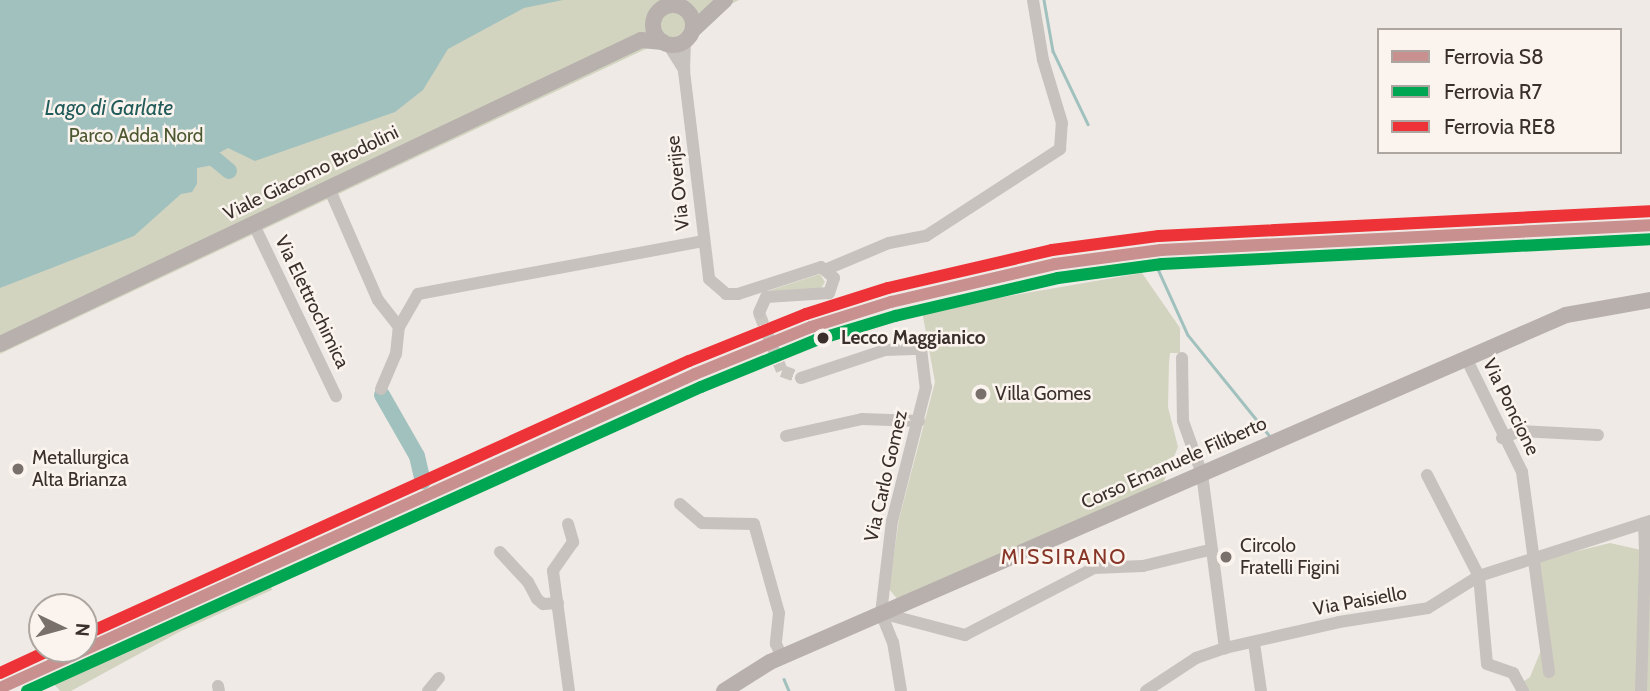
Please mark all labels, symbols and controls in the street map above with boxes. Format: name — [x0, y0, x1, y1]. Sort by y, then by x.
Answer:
legend — [1377, 28, 1622, 154]
text: Ferrovia S8 — [1444, 44, 1544, 69]
text: Ferrovia R7 — [1444, 79, 1542, 104]
water label: Lago di Garlate — [45, 95, 173, 121]
text: Ferrovia RE8 — [1444, 114, 1556, 139]
street label: Viale Giacomo Brodolini — [220, 121, 402, 225]
park label: Parco Adda Nord — [69, 125, 203, 147]
street label: Via Overijse — [662, 135, 694, 231]
street label: Via Elettrochimica — [270, 232, 354, 372]
marker: Lecco Maggianico — [811, 326, 835, 350]
place label: Lecco Maggianico — [841, 327, 986, 349]
street label: Via Poncione — [1478, 355, 1544, 459]
place label: Villa Gomes — [995, 383, 1091, 405]
marker: Villa Gomes — [973, 386, 989, 402]
street label: Via Carlo Gomez — [860, 408, 912, 544]
street label: Corso Emanuele Filiberto — [1078, 412, 1270, 514]
place label: Metallurgica Alta Brianza — [32, 447, 129, 491]
marker: Metallurgica Alta Brianza — [10, 461, 26, 477]
place label: Circolo Fratelli Figini — [1240, 535, 1340, 579]
district label: MISSIRANO — [1002, 544, 1126, 570]
marker: Circolo Fratelli Figini — [1218, 549, 1234, 565]
street label: Via Paisiello — [1311, 582, 1409, 620]
north arrow — [28, 593, 98, 663]
text: N — [70, 622, 94, 637]

